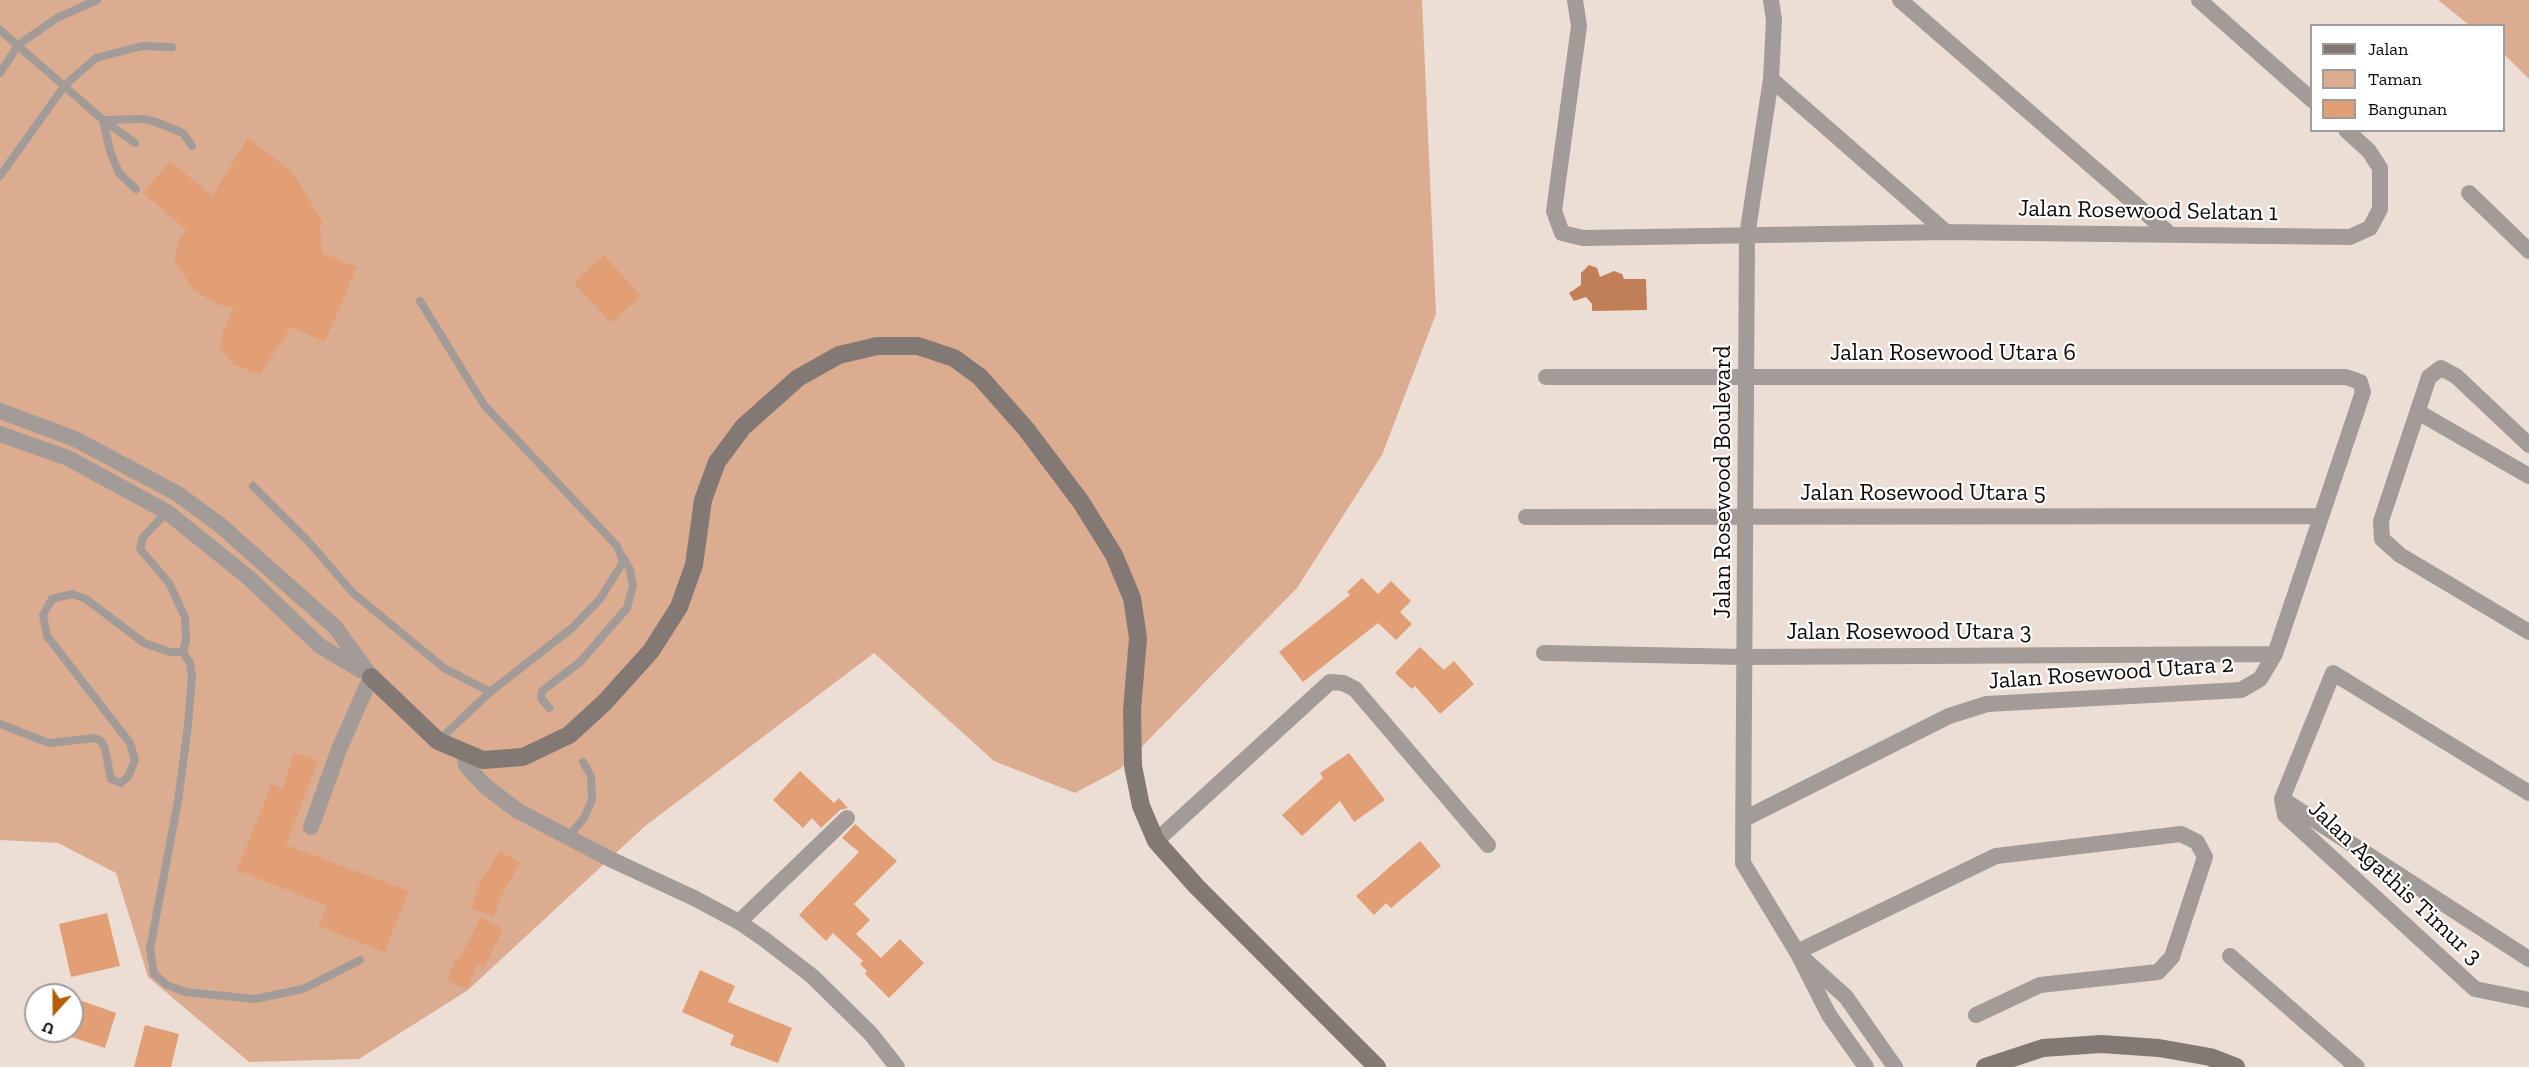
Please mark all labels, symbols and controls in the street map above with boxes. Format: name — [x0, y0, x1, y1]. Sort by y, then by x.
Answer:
legend — [2310, 24, 2505, 132]
text: Jalan — [2368, 38, 2408, 60]
text: Taman — [2368, 68, 2422, 90]
text: Bangunan — [2368, 98, 2447, 120]
street label: Jalan Rosewood Selatan 1 — [2018, 194, 2278, 228]
street label: Jalan Rosewood Utara 6 — [1830, 339, 2076, 367]
street label: Jalan Rosewood Boulevard — [1709, 345, 1737, 619]
street label: Jalan Rosewood Utara 5 — [1800, 479, 2046, 507]
street label: Jalan Rosewood Utara 3 — [1786, 618, 2032, 646]
street label: Jalan Rosewood Utara 2 — [1987, 650, 2235, 696]
street label: Jalan Agathis Timur 3 — [2302, 795, 2488, 971]
north arrow — [24, 983, 84, 1043]
text: U — [39, 1017, 57, 1039]

